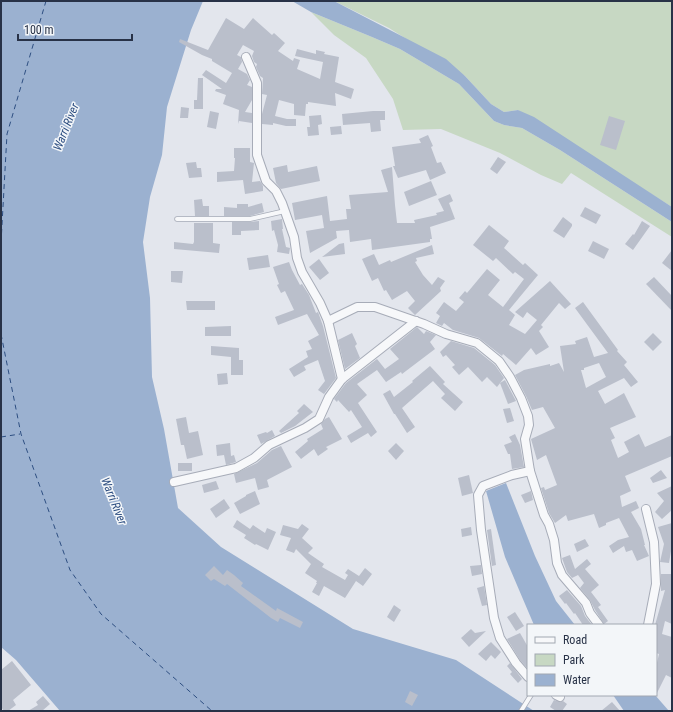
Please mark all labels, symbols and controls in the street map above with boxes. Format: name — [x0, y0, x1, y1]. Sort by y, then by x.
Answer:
scale bar — [18, 16, 132, 42]
text: 100 m — [24, 23, 54, 37]
water label: Warri River — [50, 101, 82, 153]
water label: Warri River — [98, 475, 130, 527]
legend — [527, 624, 657, 696]
text: Road — [563, 633, 587, 647]
text: Park — [563, 653, 585, 667]
text: Water — [563, 673, 591, 687]

